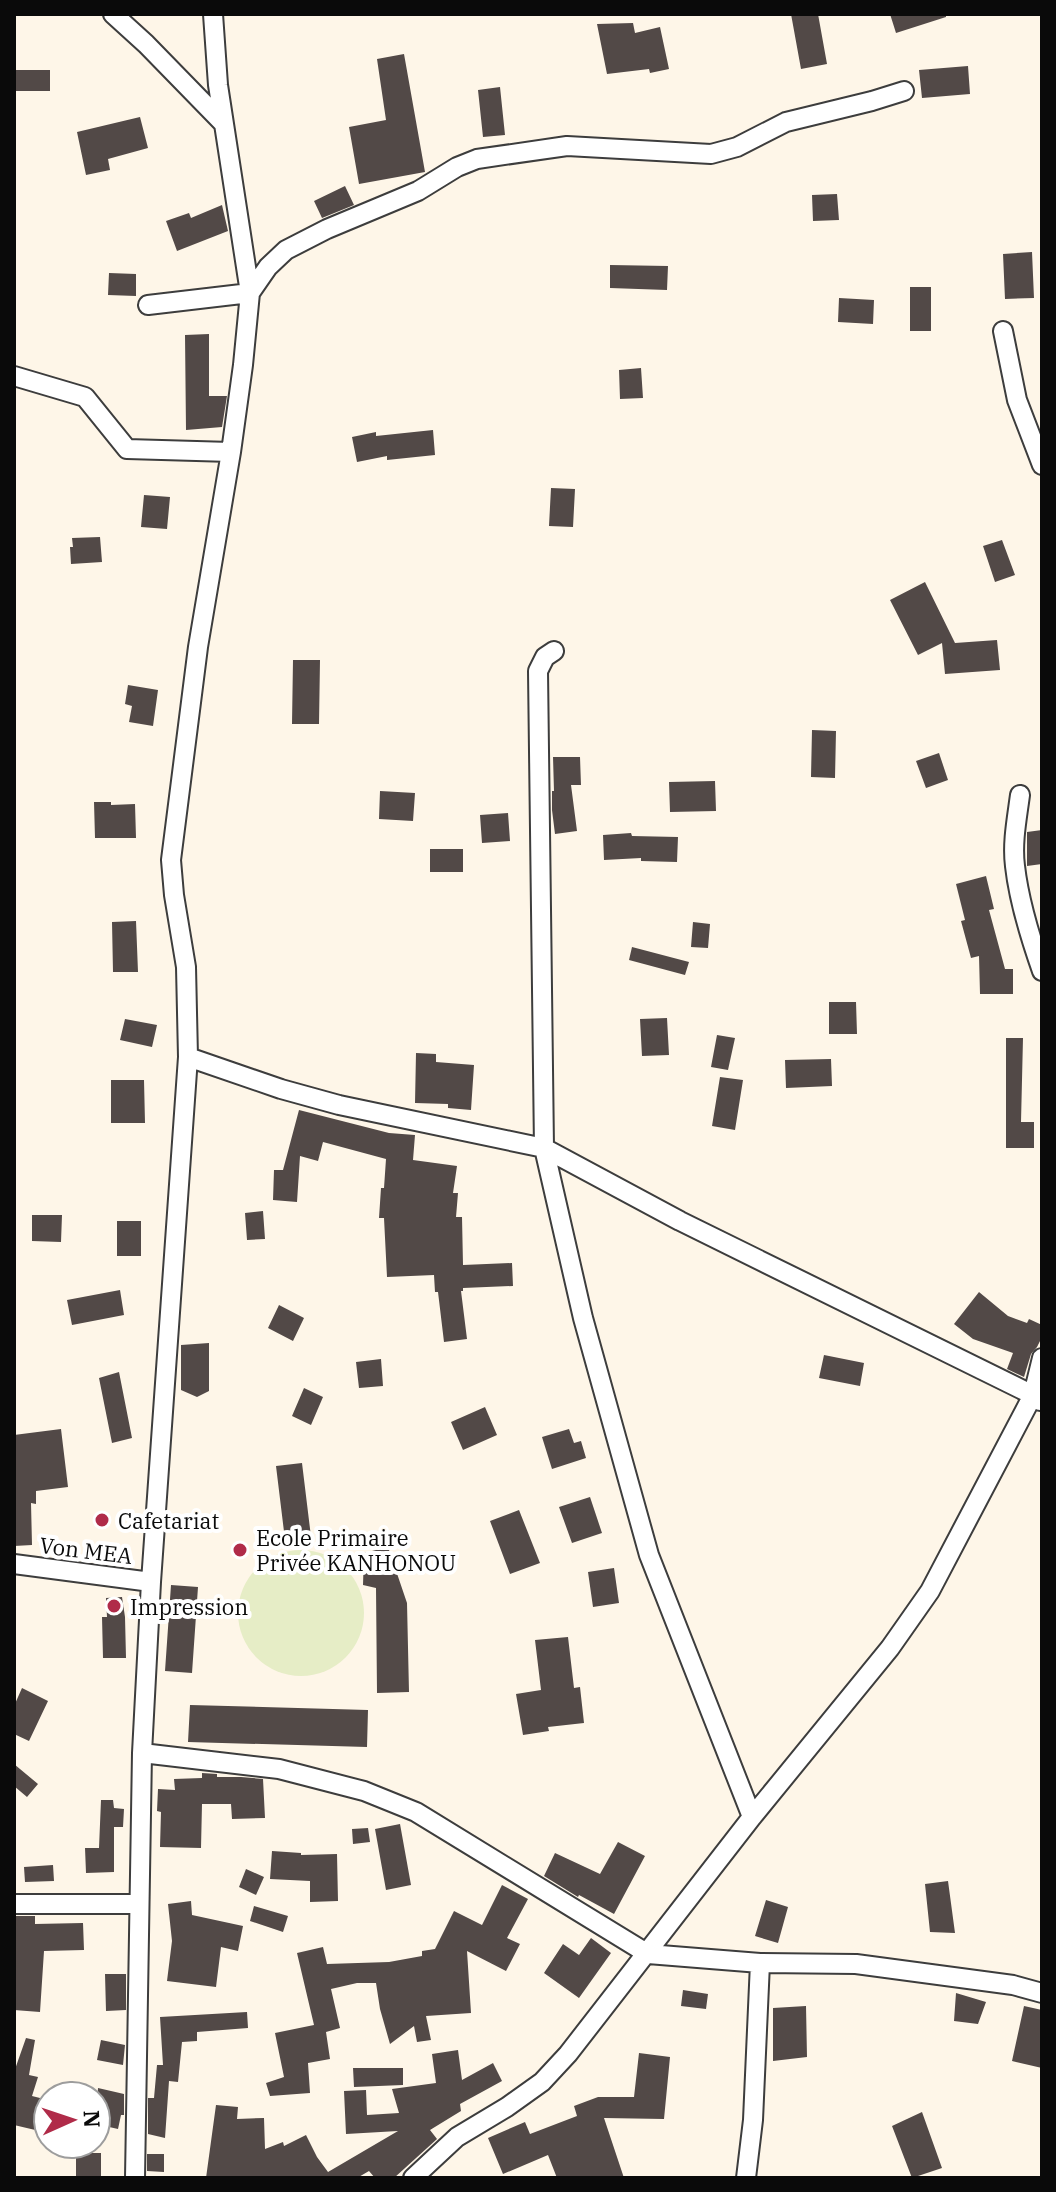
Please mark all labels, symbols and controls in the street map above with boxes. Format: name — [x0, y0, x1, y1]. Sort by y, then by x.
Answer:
place label: Cafetariat — [118, 1506, 219, 1535]
marker: Cafetariat — [93, 1511, 111, 1529]
place label: Ecole Primaire Privée KANHONOU — [256, 1523, 456, 1577]
street label: Von MEA — [38, 1530, 134, 1570]
marker: Ecole Primaire Privée KANHONOU — [231, 1541, 249, 1559]
place label: Impression — [130, 1592, 248, 1621]
marker: Impression — [105, 1597, 123, 1615]
north arrow — [32, 2080, 112, 2160]
text: N — [78, 2109, 107, 2128]

